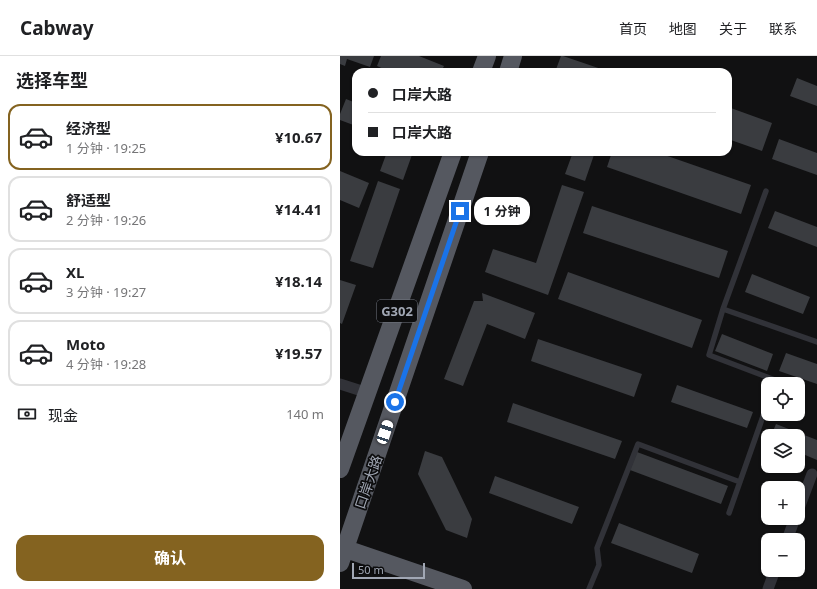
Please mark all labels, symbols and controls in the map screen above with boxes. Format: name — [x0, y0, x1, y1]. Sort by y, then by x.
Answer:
text: Cabway — [20, 15, 94, 41]
text: 首页 — [619, 19, 647, 38]
text: 地图 — [669, 19, 697, 38]
text: 关于 — [719, 19, 747, 38]
text: 联系 — [769, 19, 797, 38]
text: 选择车型 — [16, 68, 88, 92]
text: 口岸大路 — [392, 84, 452, 104]
text: 经济型 — [66, 118, 111, 138]
icon: car — [18, 119, 54, 155]
text: 口岸大路 — [392, 122, 452, 142]
text: ¥10.67 — [275, 127, 322, 147]
text: 1 分钟 · 19:25 — [66, 139, 146, 157]
text: 舒适型 — [66, 190, 111, 210]
icon: car — [18, 191, 54, 227]
callout: 1 分钟 — [474, 197, 530, 225]
text: ¥14.41 — [275, 199, 322, 219]
route end — [451, 202, 469, 220]
text: 1 分钟 — [484, 202, 520, 220]
text: 2 分钟 · 19:26 — [66, 211, 146, 229]
text: XL — [66, 262, 84, 282]
icon: car — [18, 263, 54, 299]
text: ¥18.14 — [275, 271, 322, 291]
text: 3 分钟 · 19:27 — [66, 283, 146, 301]
road number: G302 — [377, 300, 417, 322]
text: Moto — [66, 334, 105, 354]
icon: car — [18, 335, 54, 371]
text: ¥19.57 — [275, 343, 322, 363]
text: 4 分钟 · 19:28 — [66, 355, 146, 373]
map controls — [761, 377, 805, 577]
button: locate — [761, 377, 805, 421]
route start — [386, 393, 404, 411]
icon: cash — [16, 403, 38, 425]
text: 现金 — [48, 405, 78, 425]
text: 140 m — [286, 405, 324, 423]
car — [375, 419, 395, 445]
button: layers — [761, 429, 805, 473]
street label: 口岸大路 — [350, 452, 386, 512]
button: + — [761, 481, 805, 525]
button: − — [761, 533, 805, 577]
button: 确认 — [16, 535, 324, 581]
scale bar — [352, 561, 425, 580]
text: 50 m — [358, 562, 384, 577]

